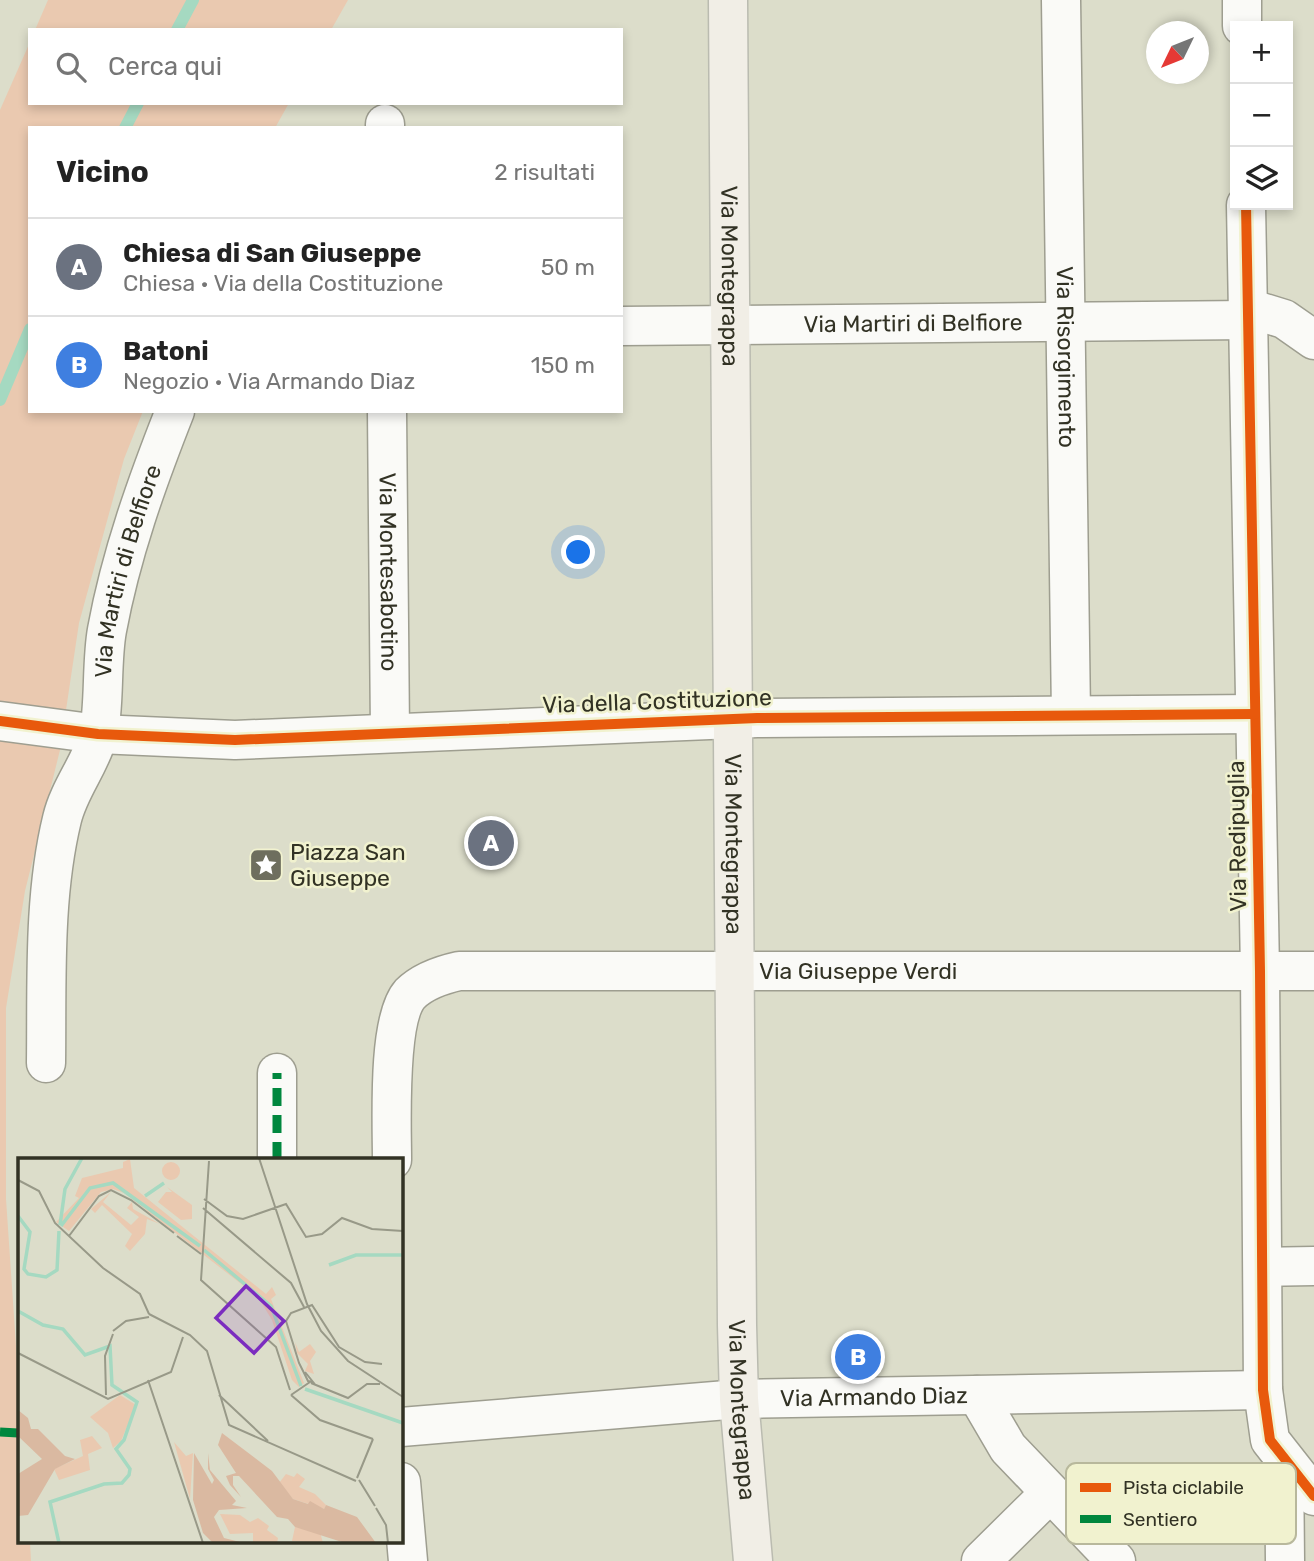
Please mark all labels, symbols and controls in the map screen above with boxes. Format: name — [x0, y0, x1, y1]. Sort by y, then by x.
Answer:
north arrow — [1146, 21, 1209, 84]
map controls — [1230, 21, 1293, 210]
button: + — [1230, 21, 1293, 84]
search box — [28, 28, 623, 105]
icon: search — [52, 48, 90, 86]
text: Cerca qui — [108, 51, 222, 82]
button: − — [1230, 84, 1293, 147]
button: layers — [1230, 147, 1293, 210]
text: Vicino — [56, 154, 149, 190]
text: 2 risultati — [494, 158, 595, 186]
street label: Via Montegrappa — [715, 185, 744, 367]
text: Chiesa di San Giuseppe — [123, 238, 421, 269]
text: A — [71, 253, 87, 281]
text: 50 m — [541, 253, 595, 281]
street label: Via Risorgimento — [1051, 266, 1081, 448]
text: Chiesa · Via della Costituzione — [123, 269, 443, 297]
street label: Via Martiri di Belfiore — [803, 308, 1023, 338]
text: Batoni — [123, 336, 209, 367]
text: B — [71, 351, 87, 379]
text: 150 m — [531, 351, 595, 379]
text: Negozio · Via Armando Diaz — [123, 367, 415, 395]
street label: Via Martiri di Belfiore — [89, 461, 167, 678]
street label: Via Montesabotino — [374, 472, 403, 672]
your location — [561, 535, 595, 569]
street label: Via della Costituzione — [542, 683, 772, 719]
street label: Via Montegrappa — [719, 753, 748, 935]
street label: Via Redipuglia — [1222, 760, 1252, 912]
pin: A — [468, 817, 514, 869]
place label: Piazza San Giuseppe — [290, 838, 406, 892]
place icon: Piazza San Giuseppe — [247, 846, 285, 884]
street label: Via Giuseppe Verdi — [759, 957, 957, 985]
inset map — [18, 1158, 402, 1544]
street label: Via Montegrappa — [723, 1319, 762, 1501]
pin: B — [835, 1331, 881, 1383]
street label: Via Armando Diaz — [780, 1381, 968, 1412]
legend — [1066, 1463, 1296, 1544]
text: Pista ciclabile — [1123, 1476, 1244, 1499]
text: Sentiero — [1123, 1508, 1197, 1531]

